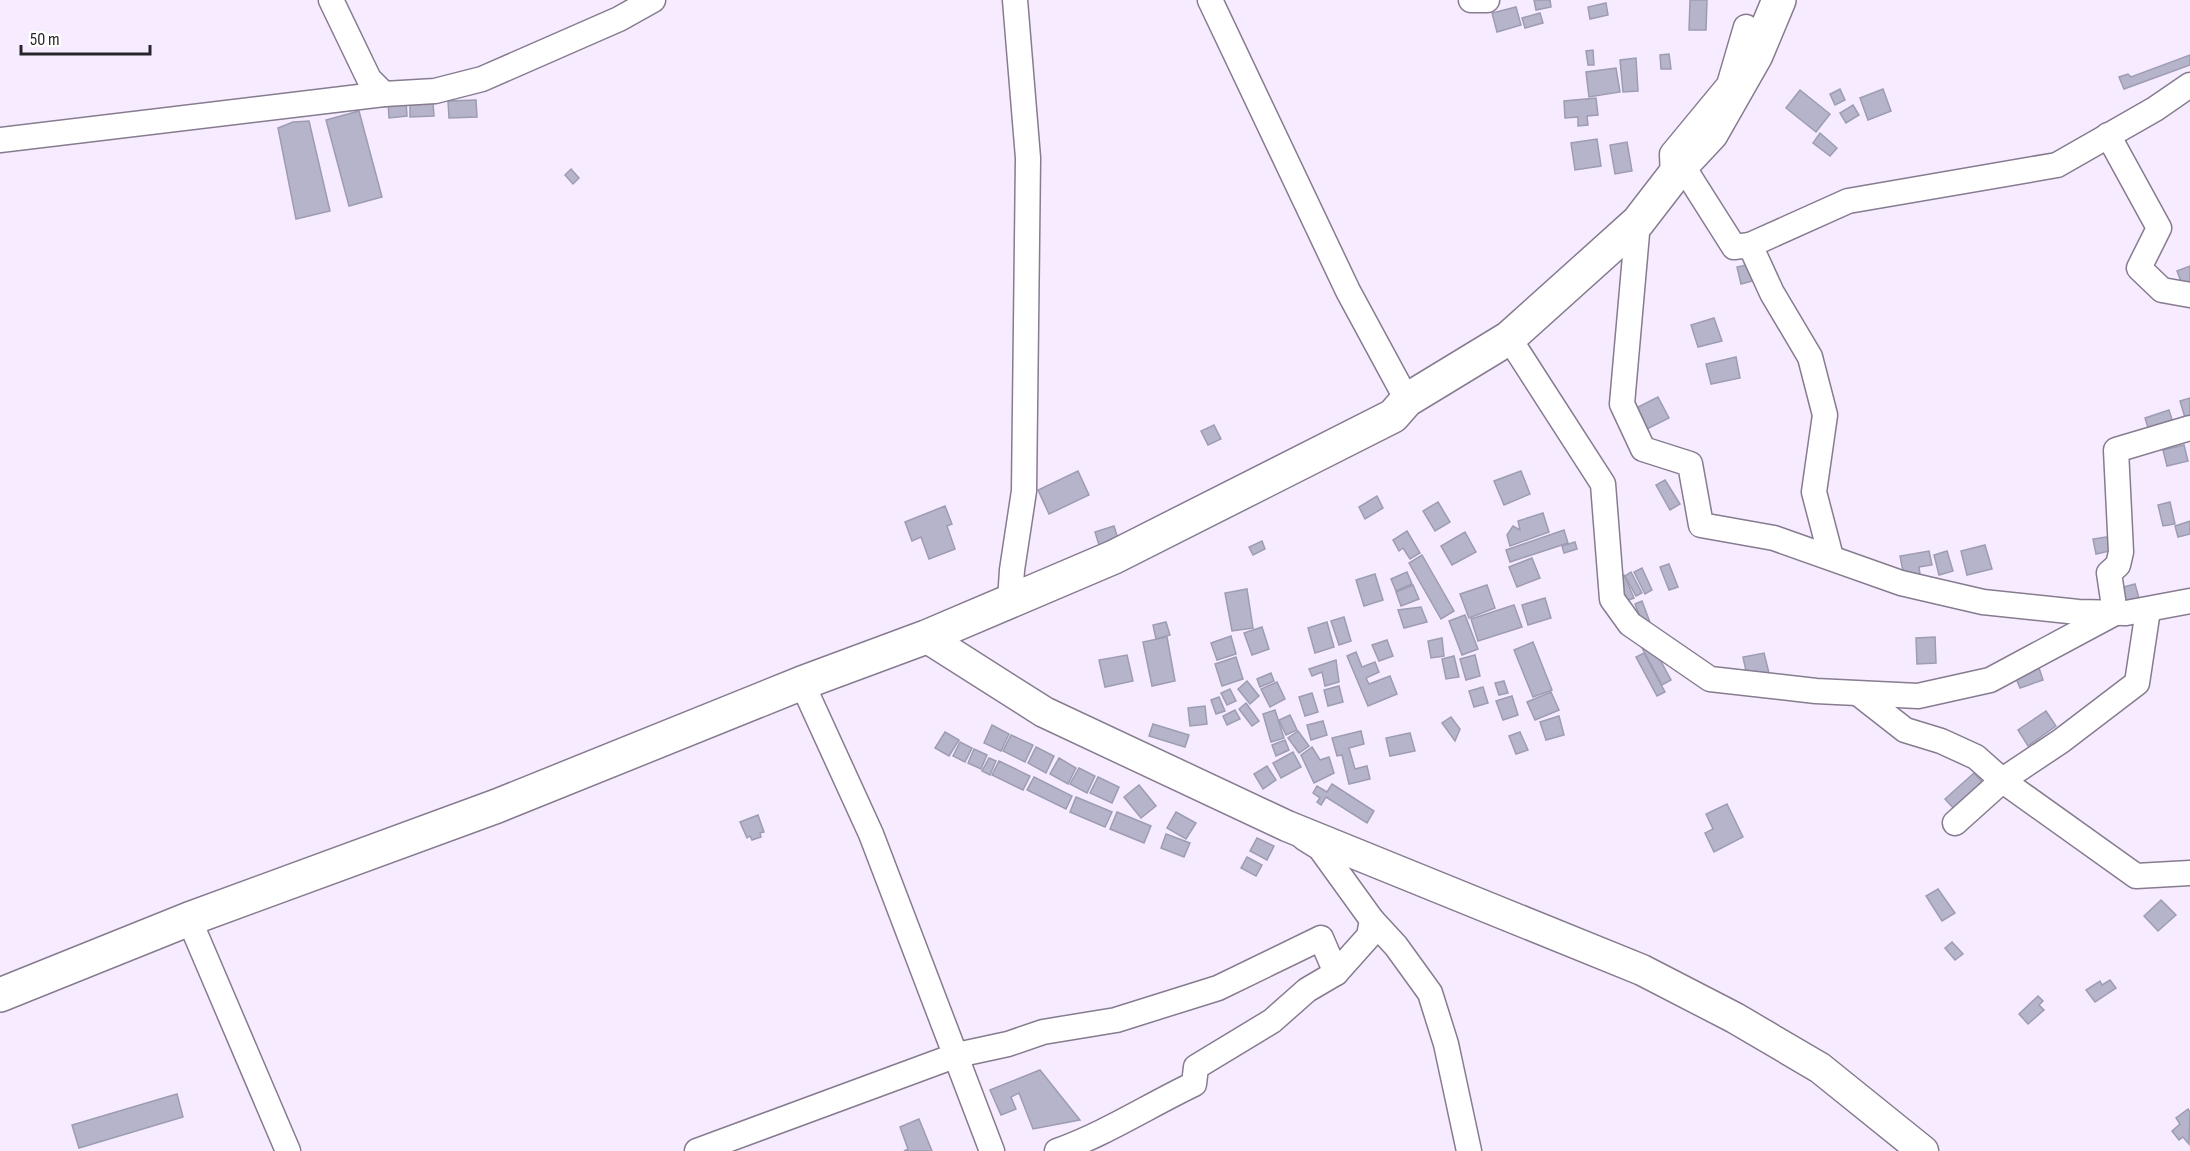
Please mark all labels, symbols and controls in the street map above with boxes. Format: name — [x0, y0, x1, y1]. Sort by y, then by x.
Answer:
scale bar — [21, 18, 150, 56]
text: 50 m — [30, 29, 60, 50]

